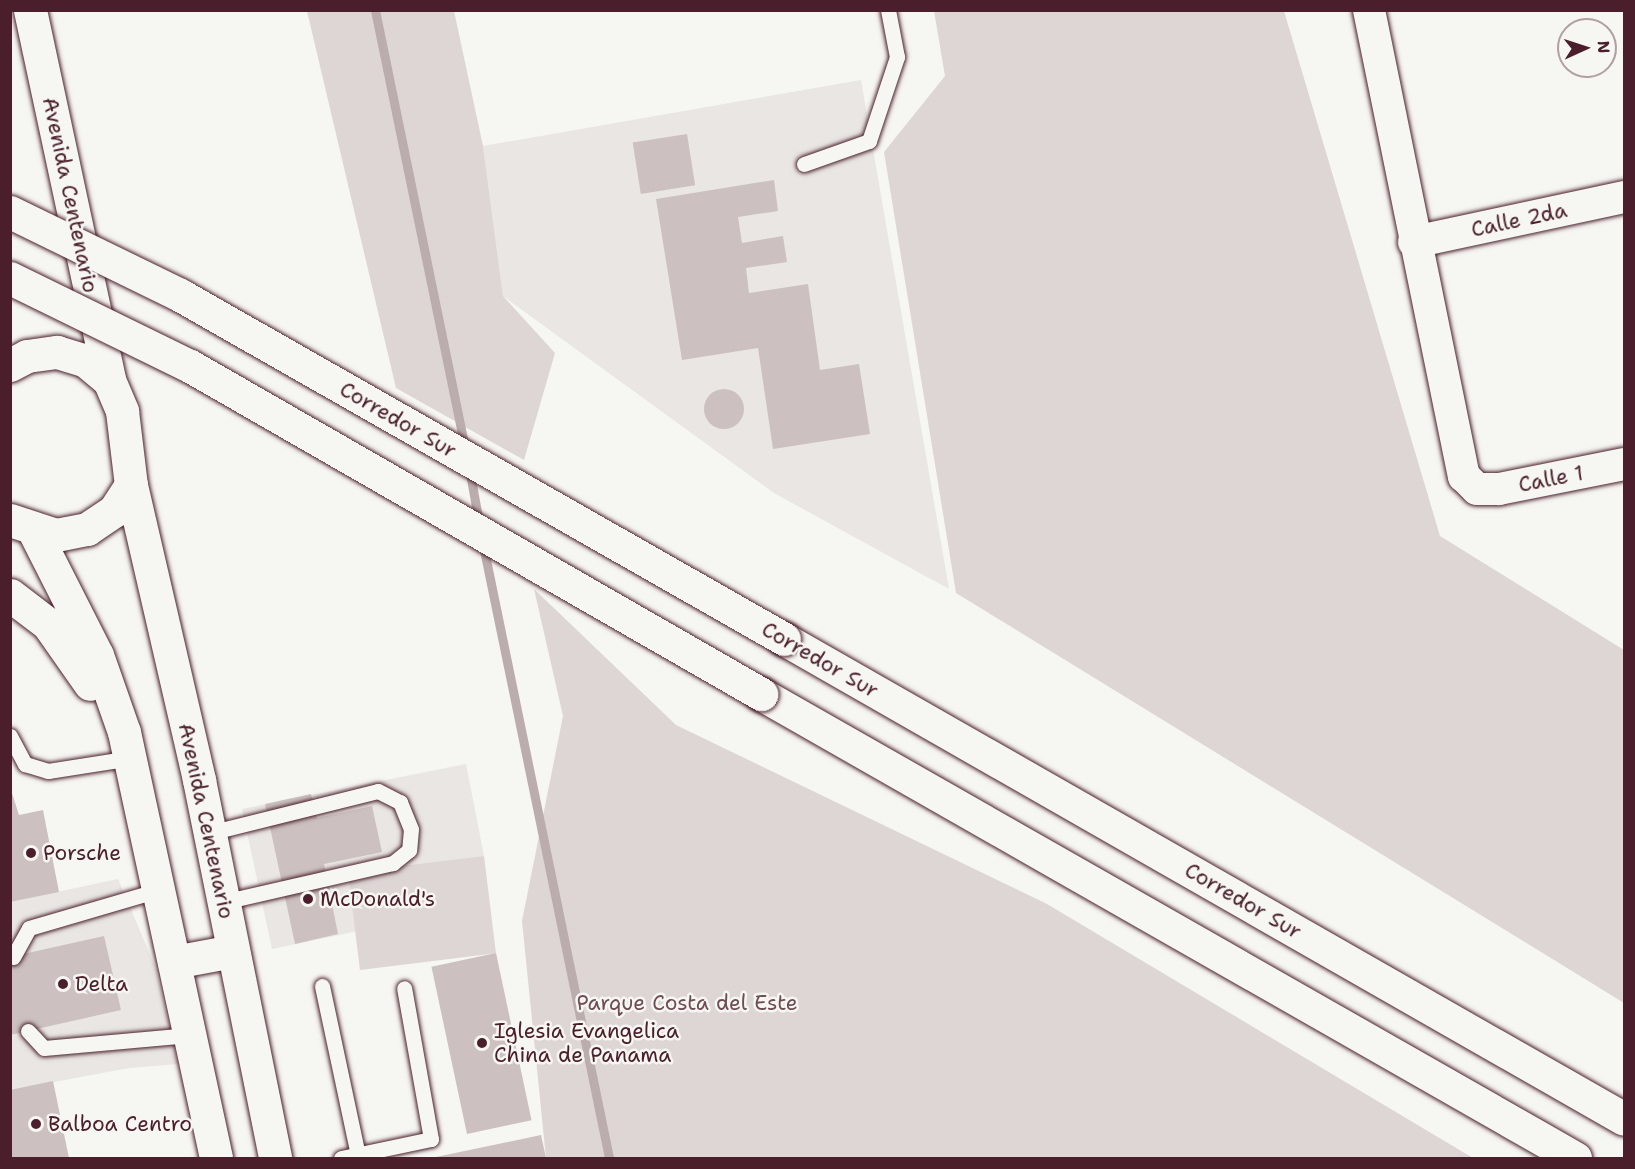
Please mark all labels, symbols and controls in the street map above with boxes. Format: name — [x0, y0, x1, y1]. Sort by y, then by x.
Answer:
north arrow — [1557, 18, 1617, 78]
text: N — [1593, 40, 1614, 54]
street label: Avenida Centenario — [37, 95, 103, 295]
street label: Calle 2da — [1469, 198, 1569, 242]
street label: Corredor Sur — [335, 376, 461, 464]
street label: Calle 1 — [1516, 460, 1586, 498]
street label: Corredor Sur — [757, 616, 883, 704]
street label: Avenida Centenario — [173, 721, 239, 921]
place label: Porsche — [43, 840, 121, 866]
marker: Porsche — [24, 846, 38, 860]
street label: Corredor Sur — [1180, 857, 1306, 945]
place label: McDonald's — [320, 886, 435, 912]
marker: McDonald's — [301, 892, 315, 906]
place label: Delta — [75, 971, 128, 997]
marker: Delta — [56, 977, 70, 991]
park label: Parque Costa del Este — [576, 990, 798, 1016]
place label: Iglesia Evangelica China de Panama — [494, 1018, 679, 1068]
marker: Iglesia Evangelica China de Panama — [475, 1036, 489, 1050]
place label: Balboa Centro — [48, 1111, 192, 1137]
marker: Balboa Centro — [29, 1117, 43, 1131]

